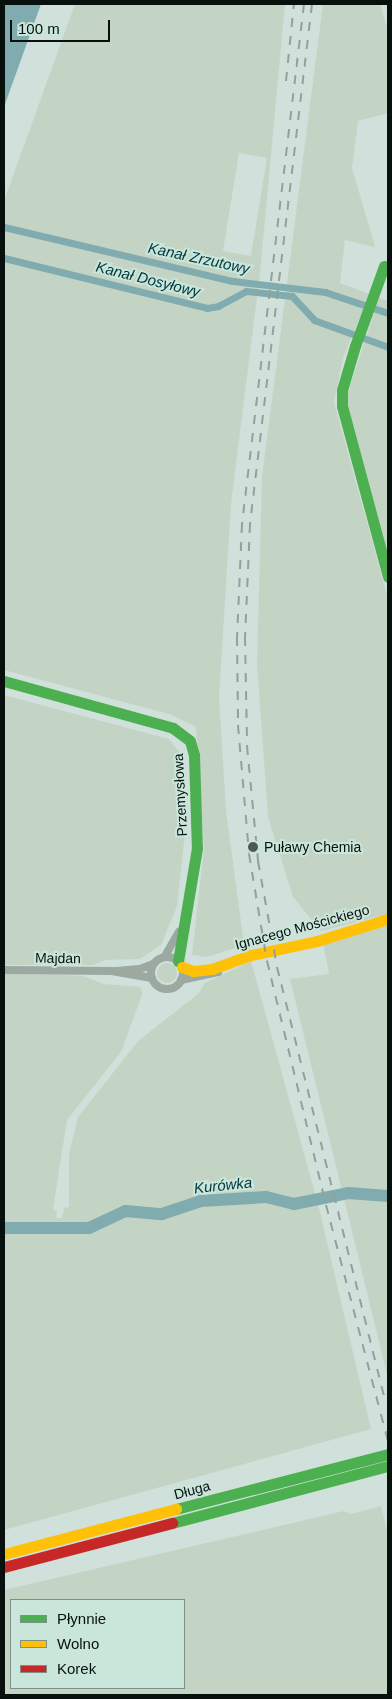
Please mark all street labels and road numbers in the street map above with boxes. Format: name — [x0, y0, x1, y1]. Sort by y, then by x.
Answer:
street label: Przemysłowa — [169, 753, 191, 837]
street label: Ignacego Mościckiego — [233, 901, 371, 953]
street label: Majdan — [35, 949, 81, 967]
street label: Długa — [172, 1477, 212, 1503]

